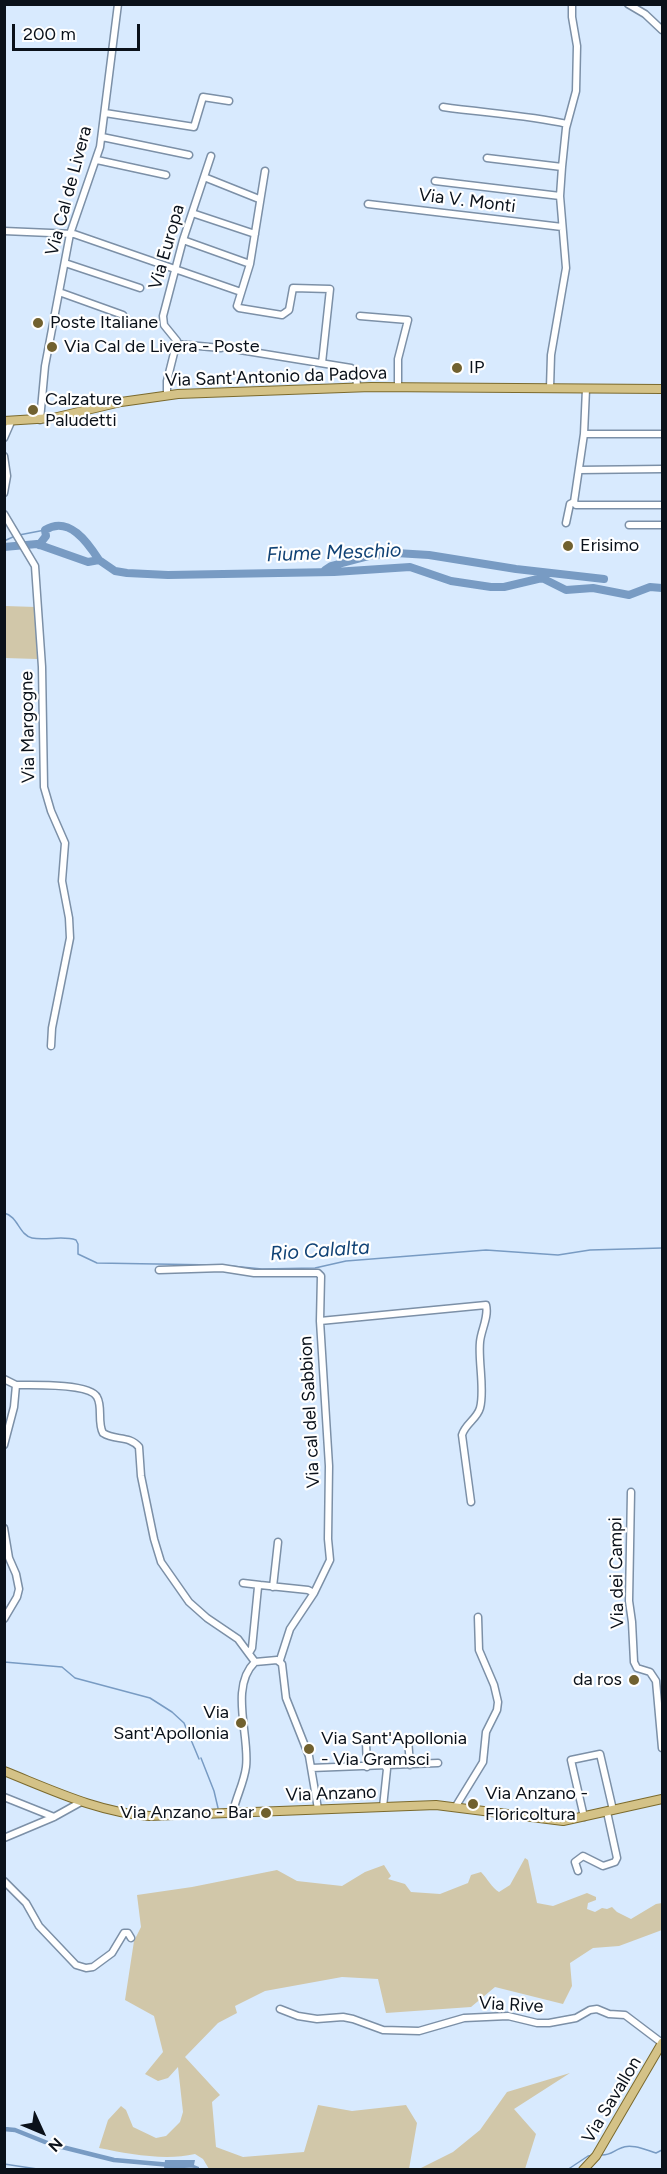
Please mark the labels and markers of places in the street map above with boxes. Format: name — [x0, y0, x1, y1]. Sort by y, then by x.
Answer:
place label: Poste Italiane — [50, 312, 158, 334]
marker: Poste Italiane — [31, 316, 45, 330]
place label: Via Cal de Livera - Poste — [64, 336, 259, 358]
marker: Via Cal de Livera - Poste — [45, 340, 59, 354]
place label: IP — [469, 357, 484, 379]
marker: IP — [450, 361, 464, 375]
place label: Calzature Paludetti — [45, 389, 122, 432]
marker: Calzature Paludetti — [26, 403, 40, 417]
place label: Erisimo — [580, 535, 639, 557]
marker: Erisimo — [561, 539, 575, 553]
place label: da ros — [573, 1669, 622, 1691]
marker: da ros — [627, 1673, 641, 1687]
place label: Via Sant'Apollonia — [113, 1702, 229, 1744]
marker: Via Sant'Apollonia — [234, 1716, 248, 1730]
place label: Via Sant'Apollonia - Via Gramsci — [321, 1728, 467, 1770]
marker: Via Sant'Apollonia - Via Gramsci — [302, 1742, 316, 1756]
place label: Via Anzano - Floricoltura — [485, 1783, 588, 1826]
marker: Via Anzano - Floricoltura — [466, 1797, 480, 1811]
place label: Via Anzano - Bar — [120, 1802, 254, 1824]
marker: Via Anzano - Bar — [259, 1806, 273, 1820]

